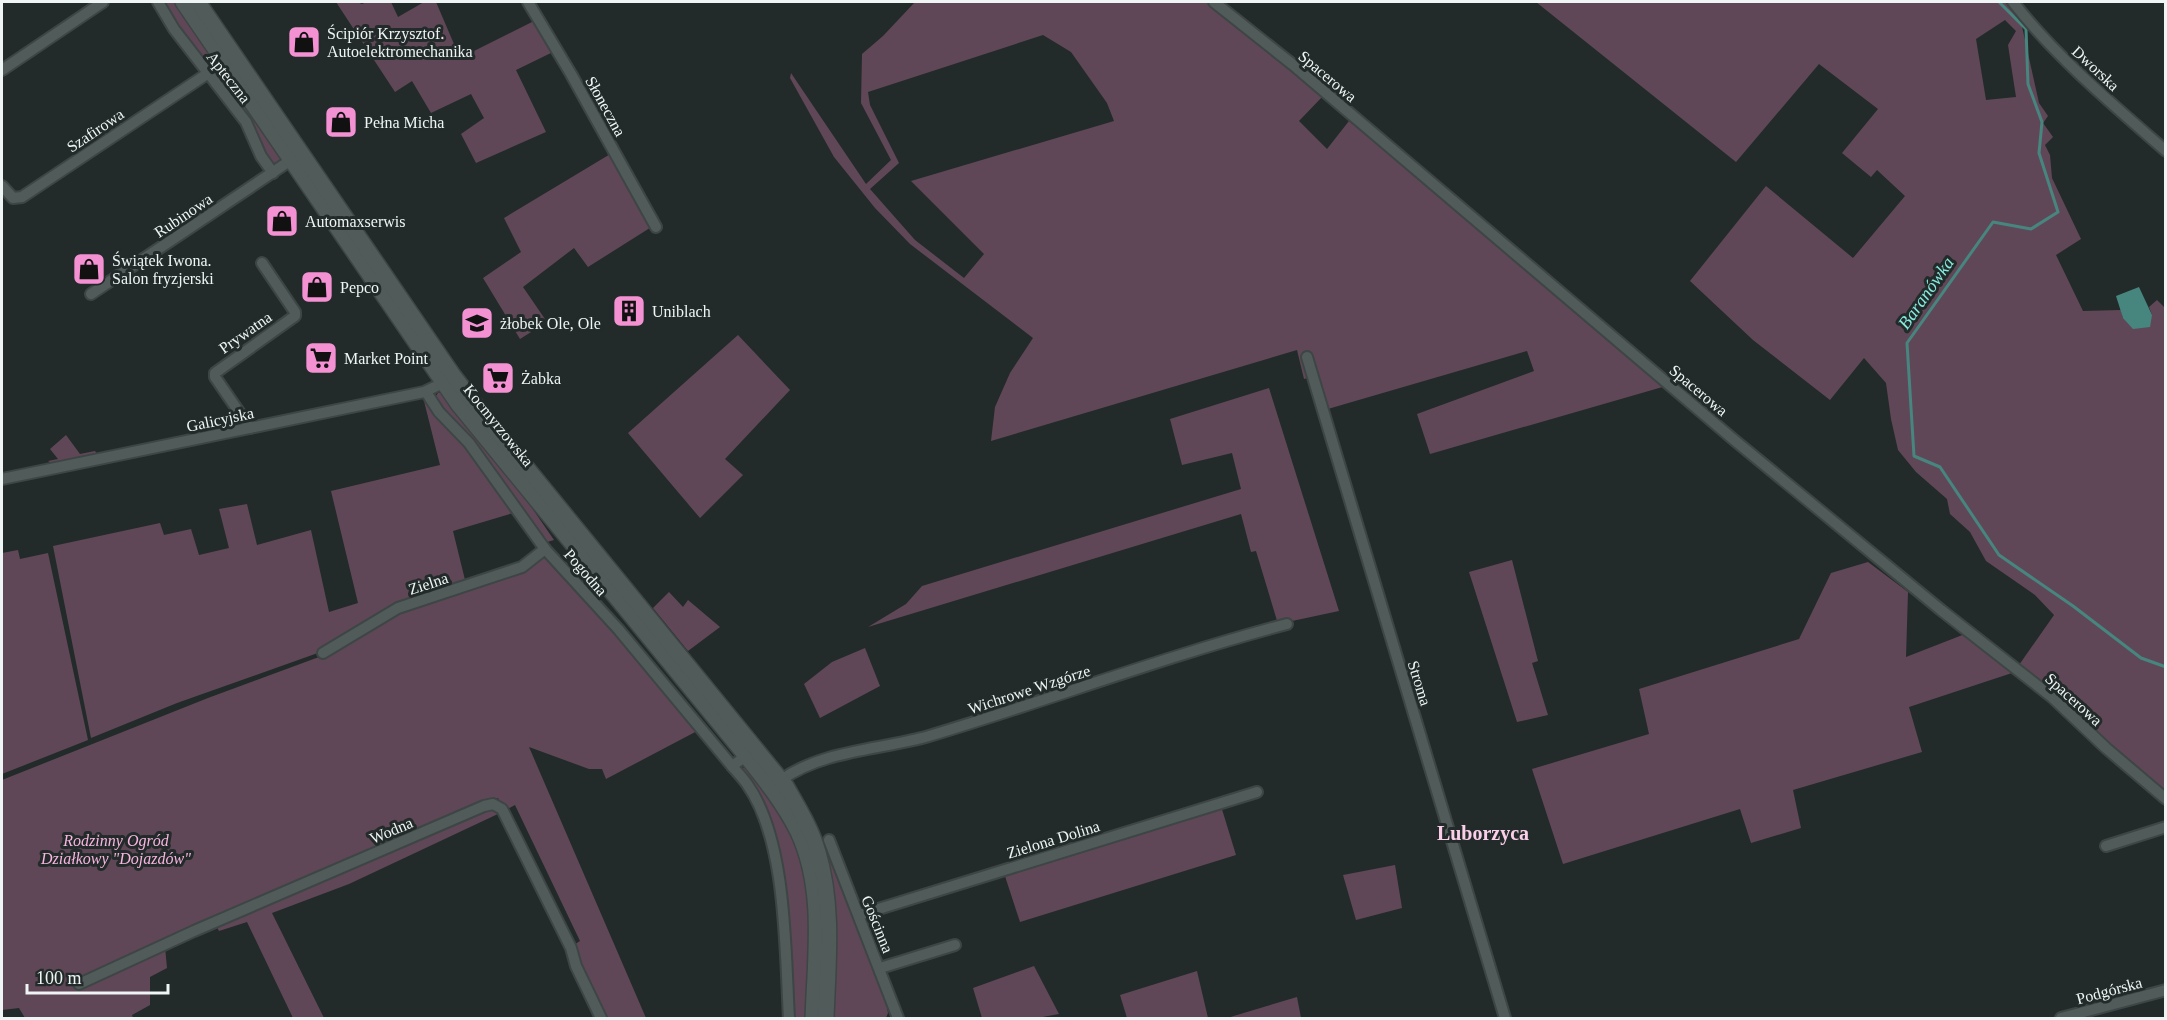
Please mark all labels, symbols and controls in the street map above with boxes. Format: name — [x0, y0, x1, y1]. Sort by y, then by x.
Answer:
shop icon: Ścipiór Krzysztof. Autoelektromechanika — [286, 24, 322, 60]
place label: Ścipiór Krzysztof. Autoelektromechanika — [327, 24, 473, 60]
street label: Dworska — [2069, 42, 2123, 94]
street label: Spacerowa — [1295, 47, 1360, 106]
street label: Apteczna — [203, 48, 254, 107]
street label: Słoneczna — [582, 73, 629, 139]
shop icon: Pełna Micha — [323, 104, 359, 140]
street label: Szafirowa — [64, 105, 127, 156]
place label: Pełna Micha — [364, 114, 444, 131]
street label: Rubinowa — [151, 190, 215, 241]
shop icon: Automaxserwis — [264, 203, 300, 239]
place label: Automaxserwis — [305, 213, 405, 230]
shop icon: Świątek Iwona. Salon fryzjerski — [71, 251, 107, 287]
place label: Świątek Iwona. Salon fryzjerski — [112, 251, 214, 288]
water label: Baranówka — [1894, 253, 1958, 333]
shop icon: Pepco — [299, 269, 335, 305]
place label: Pepco — [340, 279, 379, 297]
building icon: Uniblach — [611, 293, 647, 329]
place label: Uniblach — [652, 303, 711, 320]
school or university icon: żłobek Ole, Ole — [459, 305, 495, 341]
street label: Prywatna — [216, 308, 275, 358]
place label: żłobek Ole, Ole — [500, 315, 601, 332]
supermarket icon: Market Point — [303, 340, 339, 376]
place label: Market Point — [344, 350, 429, 367]
supermarket icon: Żabka — [480, 360, 516, 396]
street label: Spacerowa — [1666, 361, 1731, 420]
place label: Żabka — [521, 370, 561, 387]
street label: Kocmyrzowska — [460, 381, 537, 470]
street label: Galicyjska — [185, 404, 256, 436]
street label: Pogodna — [560, 546, 610, 600]
street label: Zielna — [406, 569, 450, 598]
street label: Stroma — [1405, 659, 1434, 708]
street label: Wichrowe Wzgórze — [966, 662, 1093, 718]
street label: Spacerowa — [2041, 670, 2105, 730]
street label: Wodna — [367, 814, 415, 847]
street label: Zielona Dolina — [1005, 817, 1102, 862]
district label: Luborzyca — [1437, 822, 1529, 845]
park label: Rodzinny Ogród Działkowy "Dojazdów" — [40, 832, 191, 868]
street label: Gościnna — [858, 893, 897, 955]
scale bar — [27, 957, 168, 995]
text: 100 m — [36, 968, 82, 988]
street label: Podgórska — [2074, 974, 2144, 1008]

